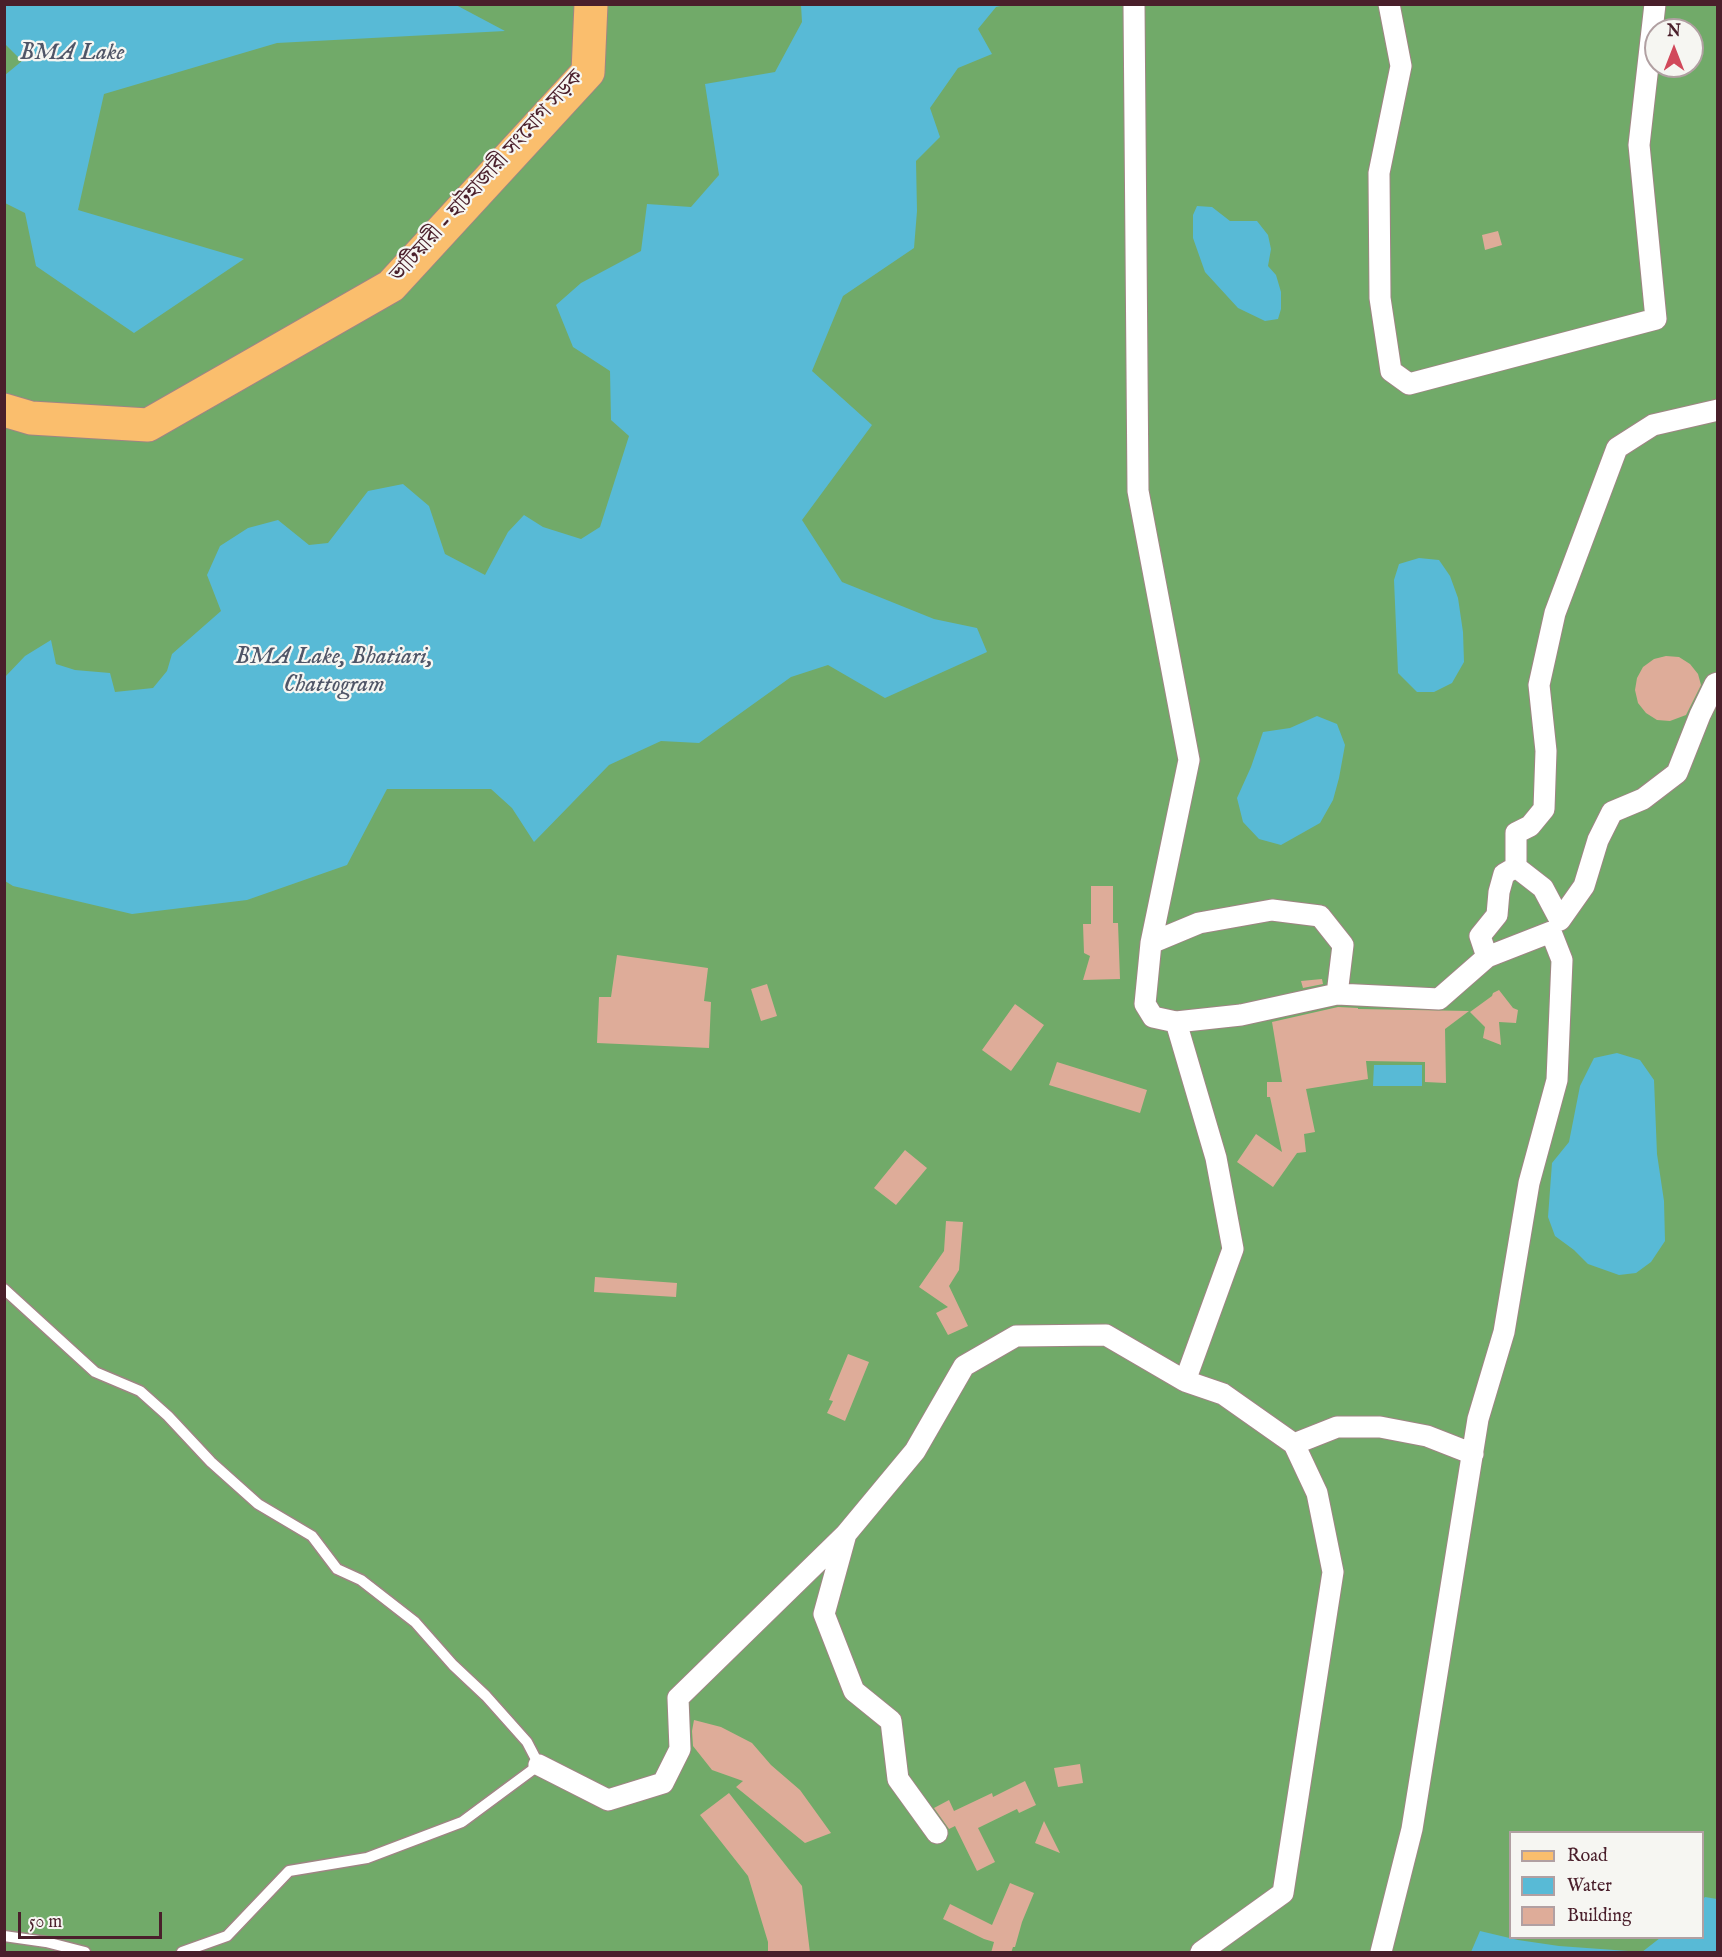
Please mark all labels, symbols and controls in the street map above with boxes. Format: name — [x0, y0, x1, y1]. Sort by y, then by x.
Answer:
north arrow — [1644, 18, 1704, 78]
text: N — [1667, 22, 1681, 42]
water label: BMA Lake — [19, 40, 125, 68]
street label: ভাটিয়ারী - হাটহাজারী সংযোগ সড়ক — [386, 65, 590, 289]
water label: BMA Lake, Bhatiari, Chattogram — [235, 644, 433, 700]
legend — [1509, 1831, 1704, 1939]
text: Road — [1567, 1845, 1608, 1868]
text: Water — [1567, 1875, 1612, 1898]
scale bar — [21, 1900, 165, 1938]
text: Building — [1567, 1905, 1632, 1928]
text: 50 m — [29, 1911, 62, 1934]

